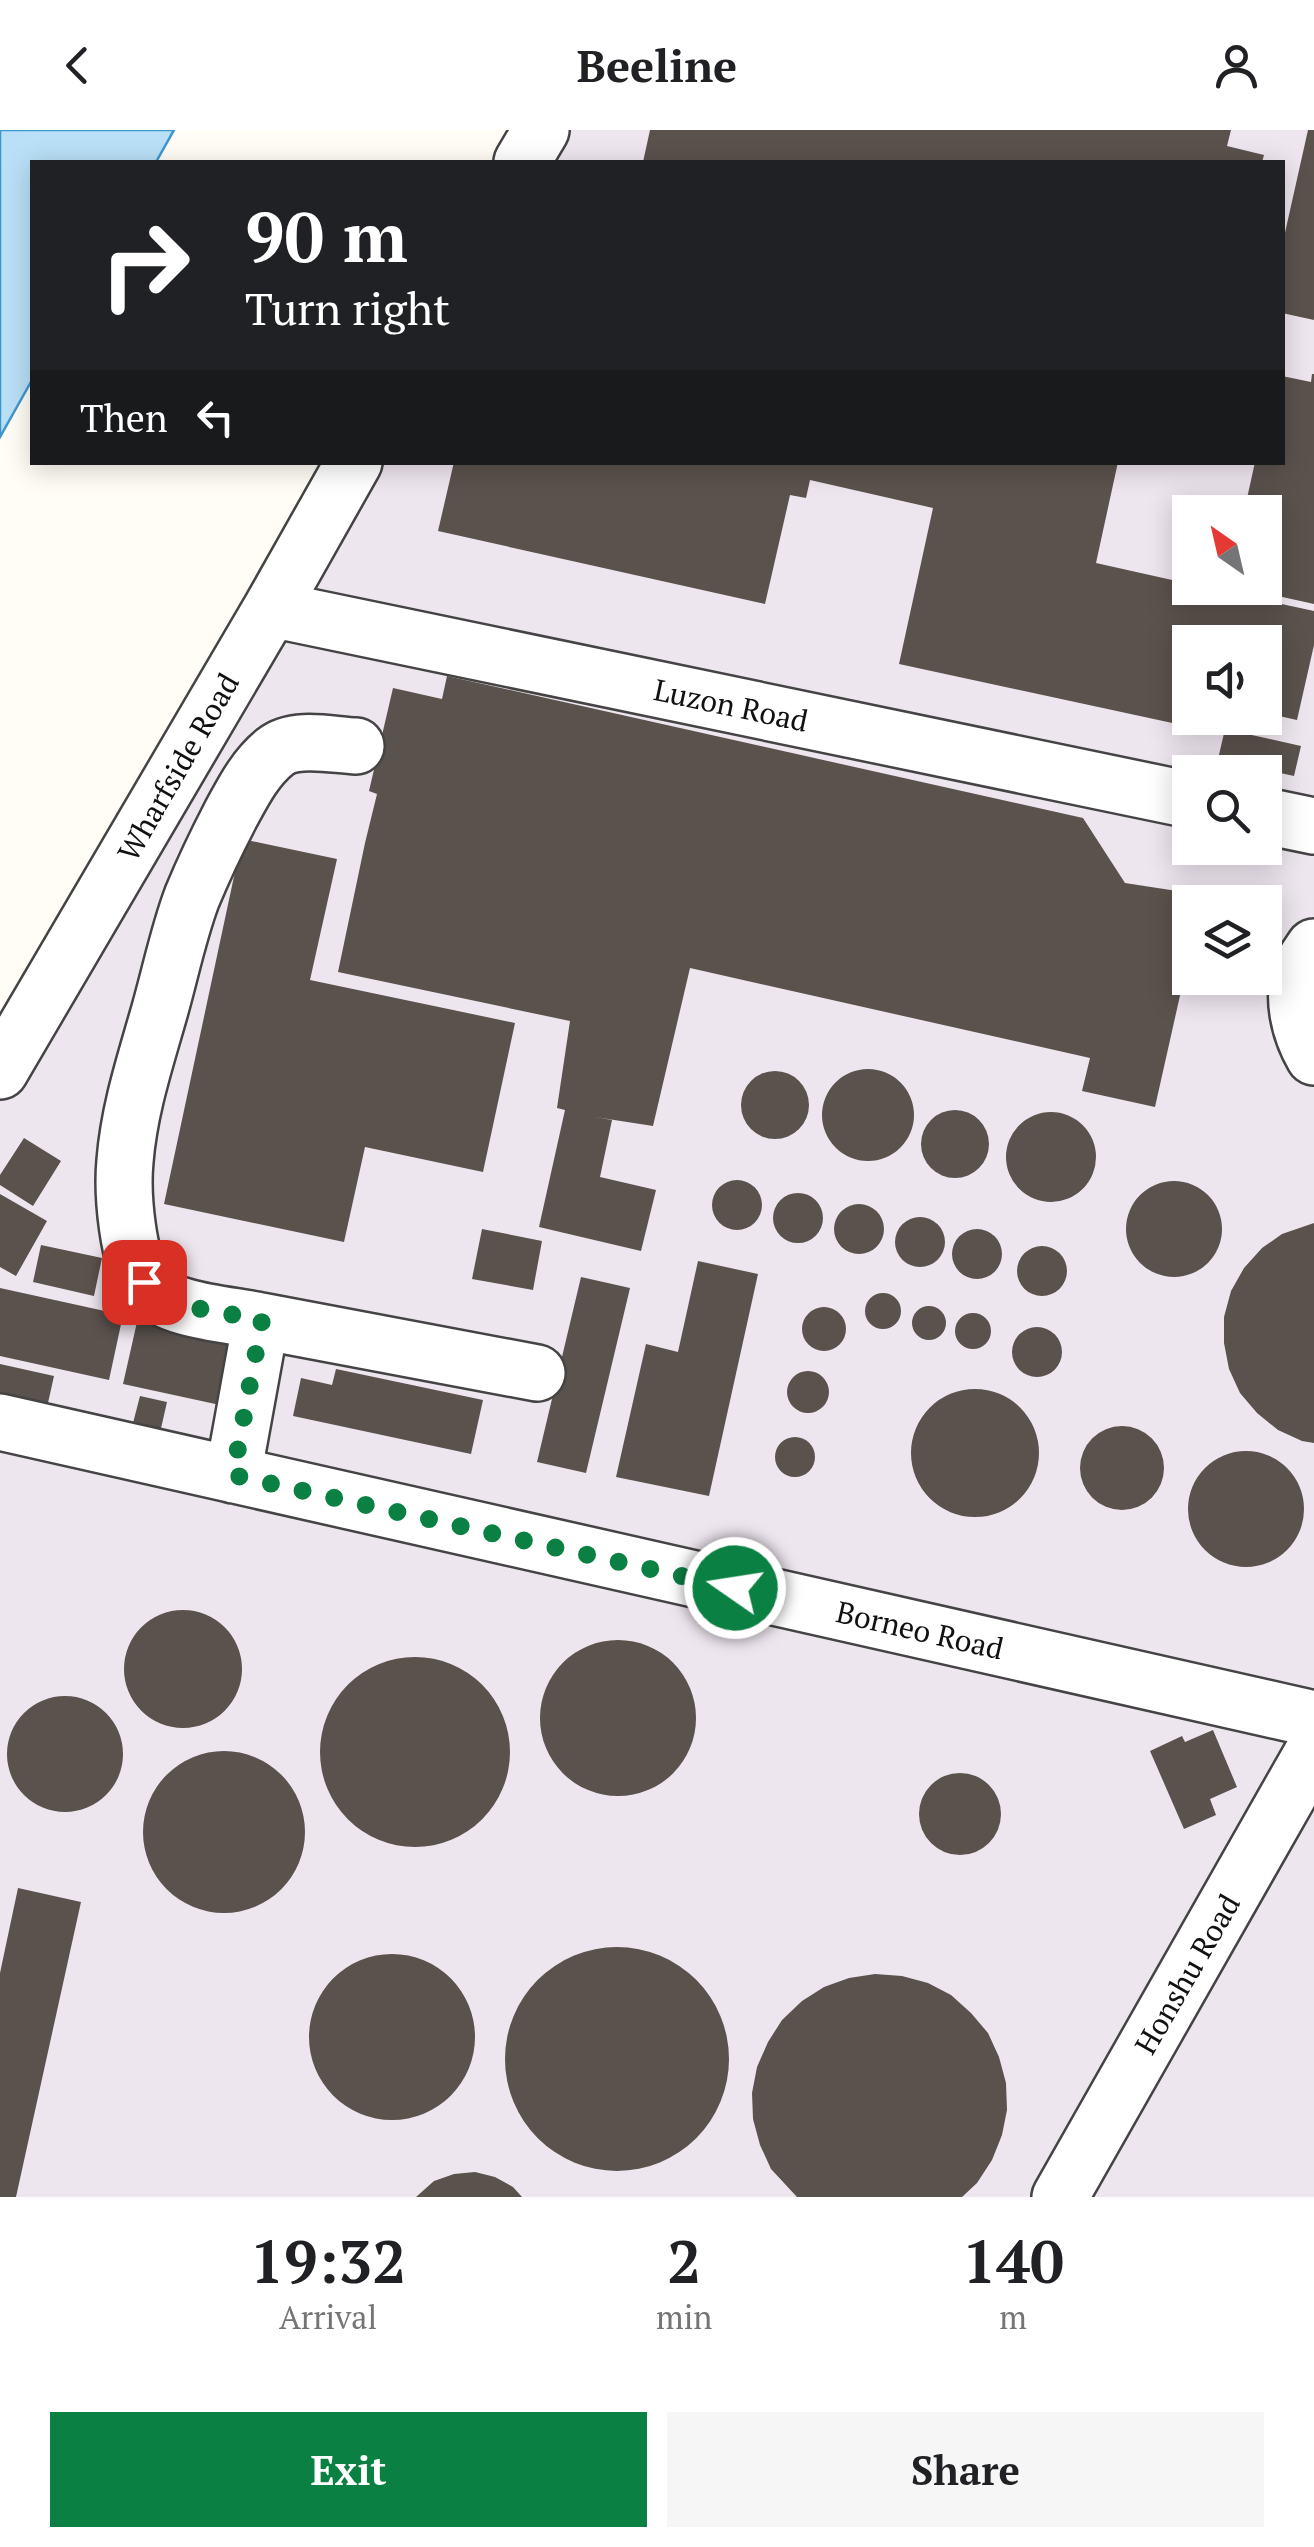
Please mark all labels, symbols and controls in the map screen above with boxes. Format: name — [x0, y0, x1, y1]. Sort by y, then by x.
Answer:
text: Beeline — [577, 35, 737, 95]
icon: back — [50, 38, 105, 93]
icon: person — [1209, 38, 1264, 93]
text: 90 m — [245, 189, 408, 282]
icon: right — [80, 200, 210, 330]
text: Turn right — [245, 278, 450, 338]
icon: left — [188, 390, 243, 445]
text: Then — [80, 393, 168, 443]
north arrow — [1172, 495, 1282, 605]
map controls — [1172, 495, 1282, 995]
button: sound — [1172, 625, 1282, 735]
street label: Wharfside Road — [108, 666, 248, 868]
street label: Luzon Road — [650, 669, 812, 741]
button: search — [1172, 755, 1282, 865]
button: layers — [1172, 885, 1282, 995]
pin — [102, 1240, 187, 1325]
icon: arrive — [117, 1255, 172, 1310]
position arrow — [683, 1536, 787, 1640]
street label: Borneo Road — [833, 1591, 1007, 1669]
street label: Honshu Road — [1125, 1887, 1249, 2061]
text: 19:32 — [250, 2221, 406, 2300]
text: 2 — [667, 2221, 701, 2300]
text: 140 — [962, 2221, 1064, 2300]
text: Arrival — [279, 2296, 377, 2338]
text: min — [656, 2296, 712, 2338]
text: m — [999, 2296, 1027, 2338]
button: Exit — [50, 2412, 647, 2527]
button: Share — [667, 2412, 1264, 2527]

